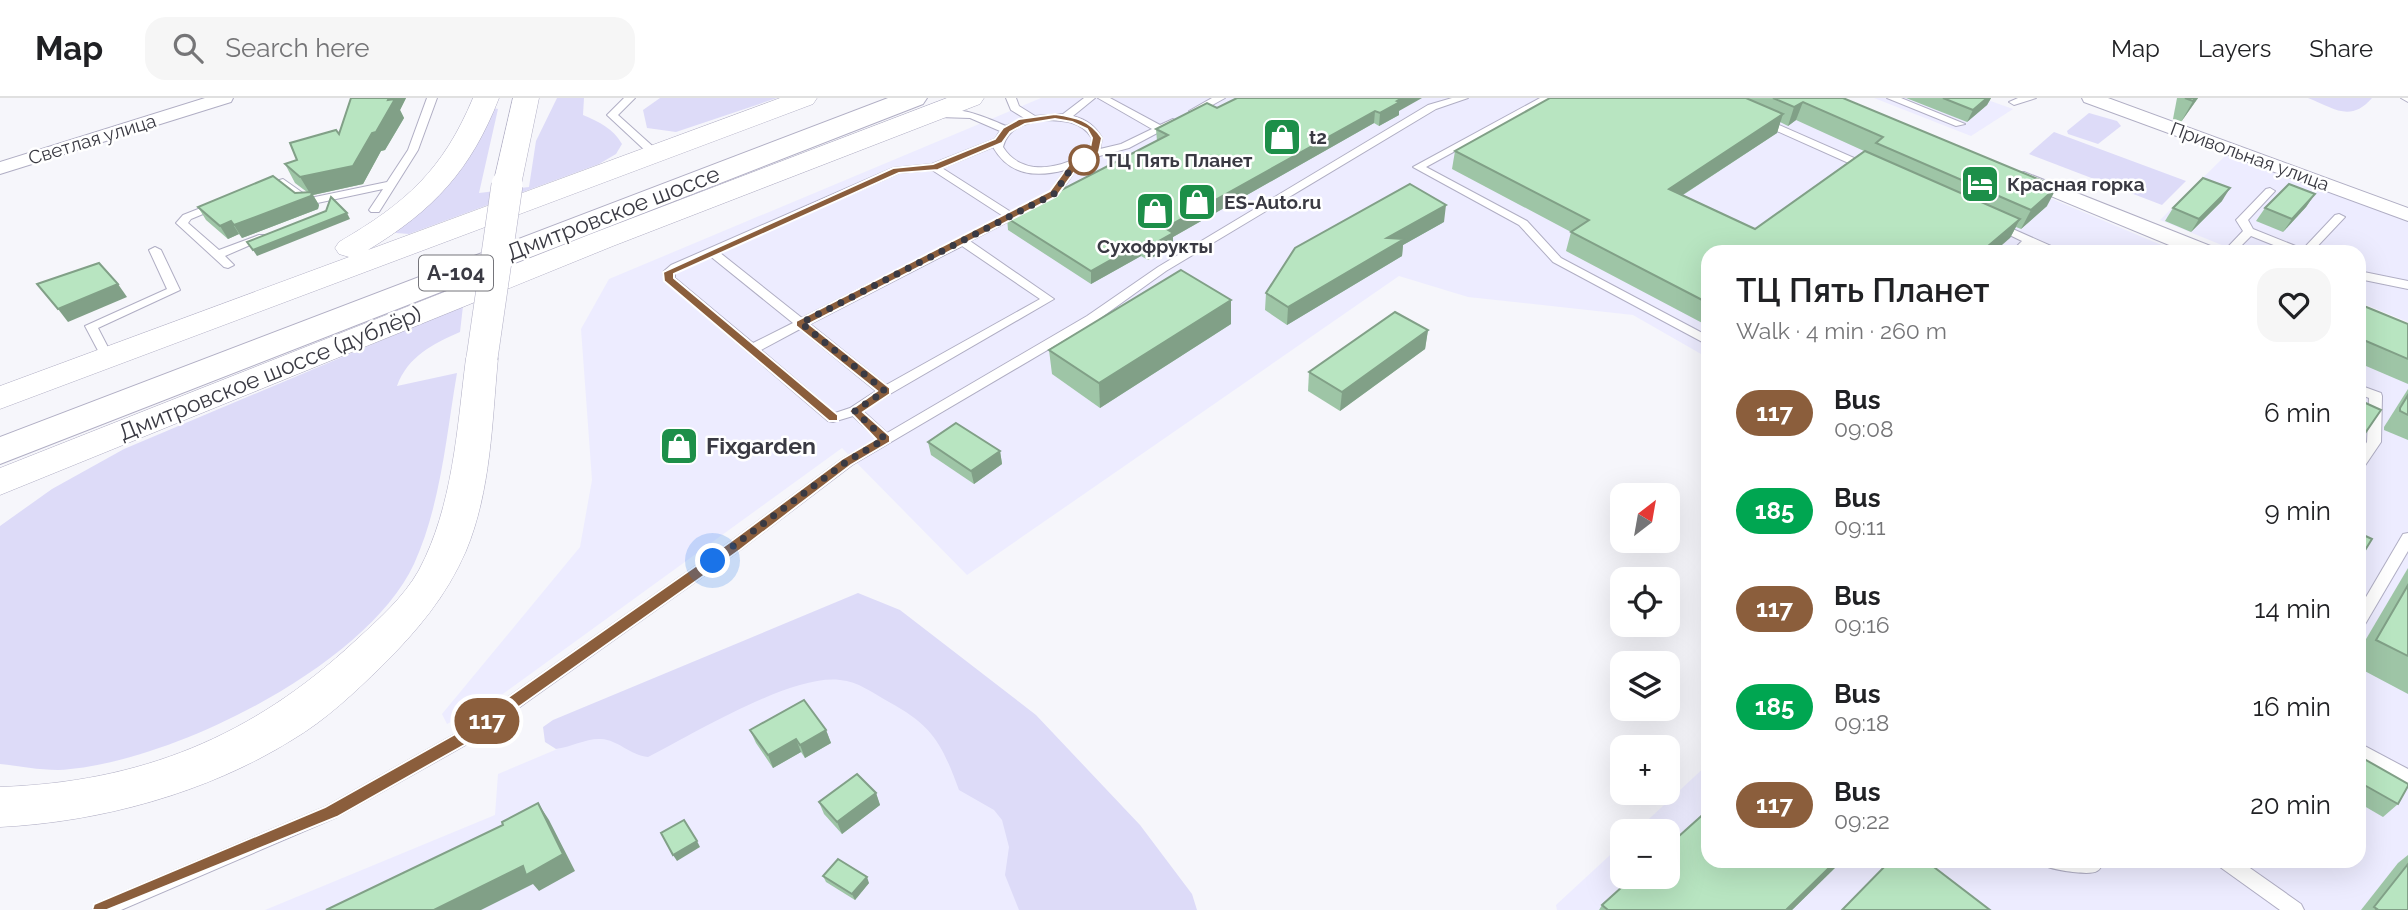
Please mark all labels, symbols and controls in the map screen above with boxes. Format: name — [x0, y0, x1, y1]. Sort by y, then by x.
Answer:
search box — [145, 17, 635, 80]
text: Map — [35, 29, 103, 68]
icon: search — [169, 29, 207, 67]
text: Search here — [225, 33, 370, 63]
text: Map — [2111, 34, 2160, 63]
text: Layers — [2198, 34, 2271, 63]
text: Share — [2309, 34, 2373, 63]
street label: Светлая улица — [25, 109, 159, 169]
shop icon: t2 — [1261, 116, 1303, 158]
street label: Привольная улица — [2168, 117, 2332, 195]
place label: t2 — [1309, 126, 1327, 148]
marker: ТЦ Пять Планет — [1069, 145, 1099, 175]
place label: ТЦ Пять Планет — [1105, 149, 1253, 171]
street label: Дмитровское шоссе — [503, 159, 723, 266]
hotel icon: Красная горка — [1959, 163, 2001, 205]
place label: Красная горка — [2007, 173, 2145, 195]
shop icon: ES-Auto.ru — [1176, 181, 1218, 223]
shop icon: Сухофрукты — [1134, 190, 1176, 232]
place label: ES-Auto.ru — [1224, 191, 1321, 213]
place label: Сухофрукты — [1097, 235, 1213, 257]
road number: А-104 — [419, 256, 493, 290]
button: heart — [2257, 268, 2331, 342]
text: ТЦ Пять Планет — [1736, 271, 1990, 310]
street label: Дмитровское шоссе (дублёр) — [115, 299, 425, 446]
text: Walk · 4 min · 260 m — [1736, 317, 1947, 344]
text: Bus — [1834, 385, 1881, 415]
text: 117 — [1756, 398, 1793, 427]
text: 6 min — [2264, 398, 2331, 428]
text: 09:08 — [1834, 415, 1894, 442]
shop icon: Fixgarden — [658, 425, 700, 467]
place label: Fixgarden — [706, 432, 816, 459]
north arrow — [1610, 483, 1680, 553]
map controls — [1610, 483, 1680, 889]
text: Bus — [1834, 483, 1881, 513]
text: 185 — [1755, 496, 1794, 525]
text: 9 min — [2264, 496, 2331, 526]
text: 09:11 — [1834, 513, 1886, 540]
your location — [695, 543, 730, 578]
button: locate — [1610, 567, 1680, 637]
text: Bus — [1834, 581, 1881, 611]
text: 117 — [1756, 594, 1793, 623]
text: 14 min — [2254, 594, 2331, 624]
text: 09:16 — [1834, 611, 1890, 638]
button: layers — [1610, 651, 1680, 721]
text: Bus — [1834, 679, 1881, 709]
text: 185 — [1755, 692, 1794, 721]
text: 16 min — [2253, 692, 2331, 722]
line badge: 117 — [447, 698, 527, 744]
text: 117 — [468, 706, 506, 735]
text: 09:18 — [1834, 709, 1889, 736]
button: + — [1610, 735, 1680, 805]
text: Bus — [1834, 777, 1881, 807]
text: 117 — [1756, 790, 1793, 819]
text: 20 min — [2250, 790, 2331, 820]
text: 09:22 — [1834, 807, 1890, 834]
button: − — [1610, 819, 1680, 889]

